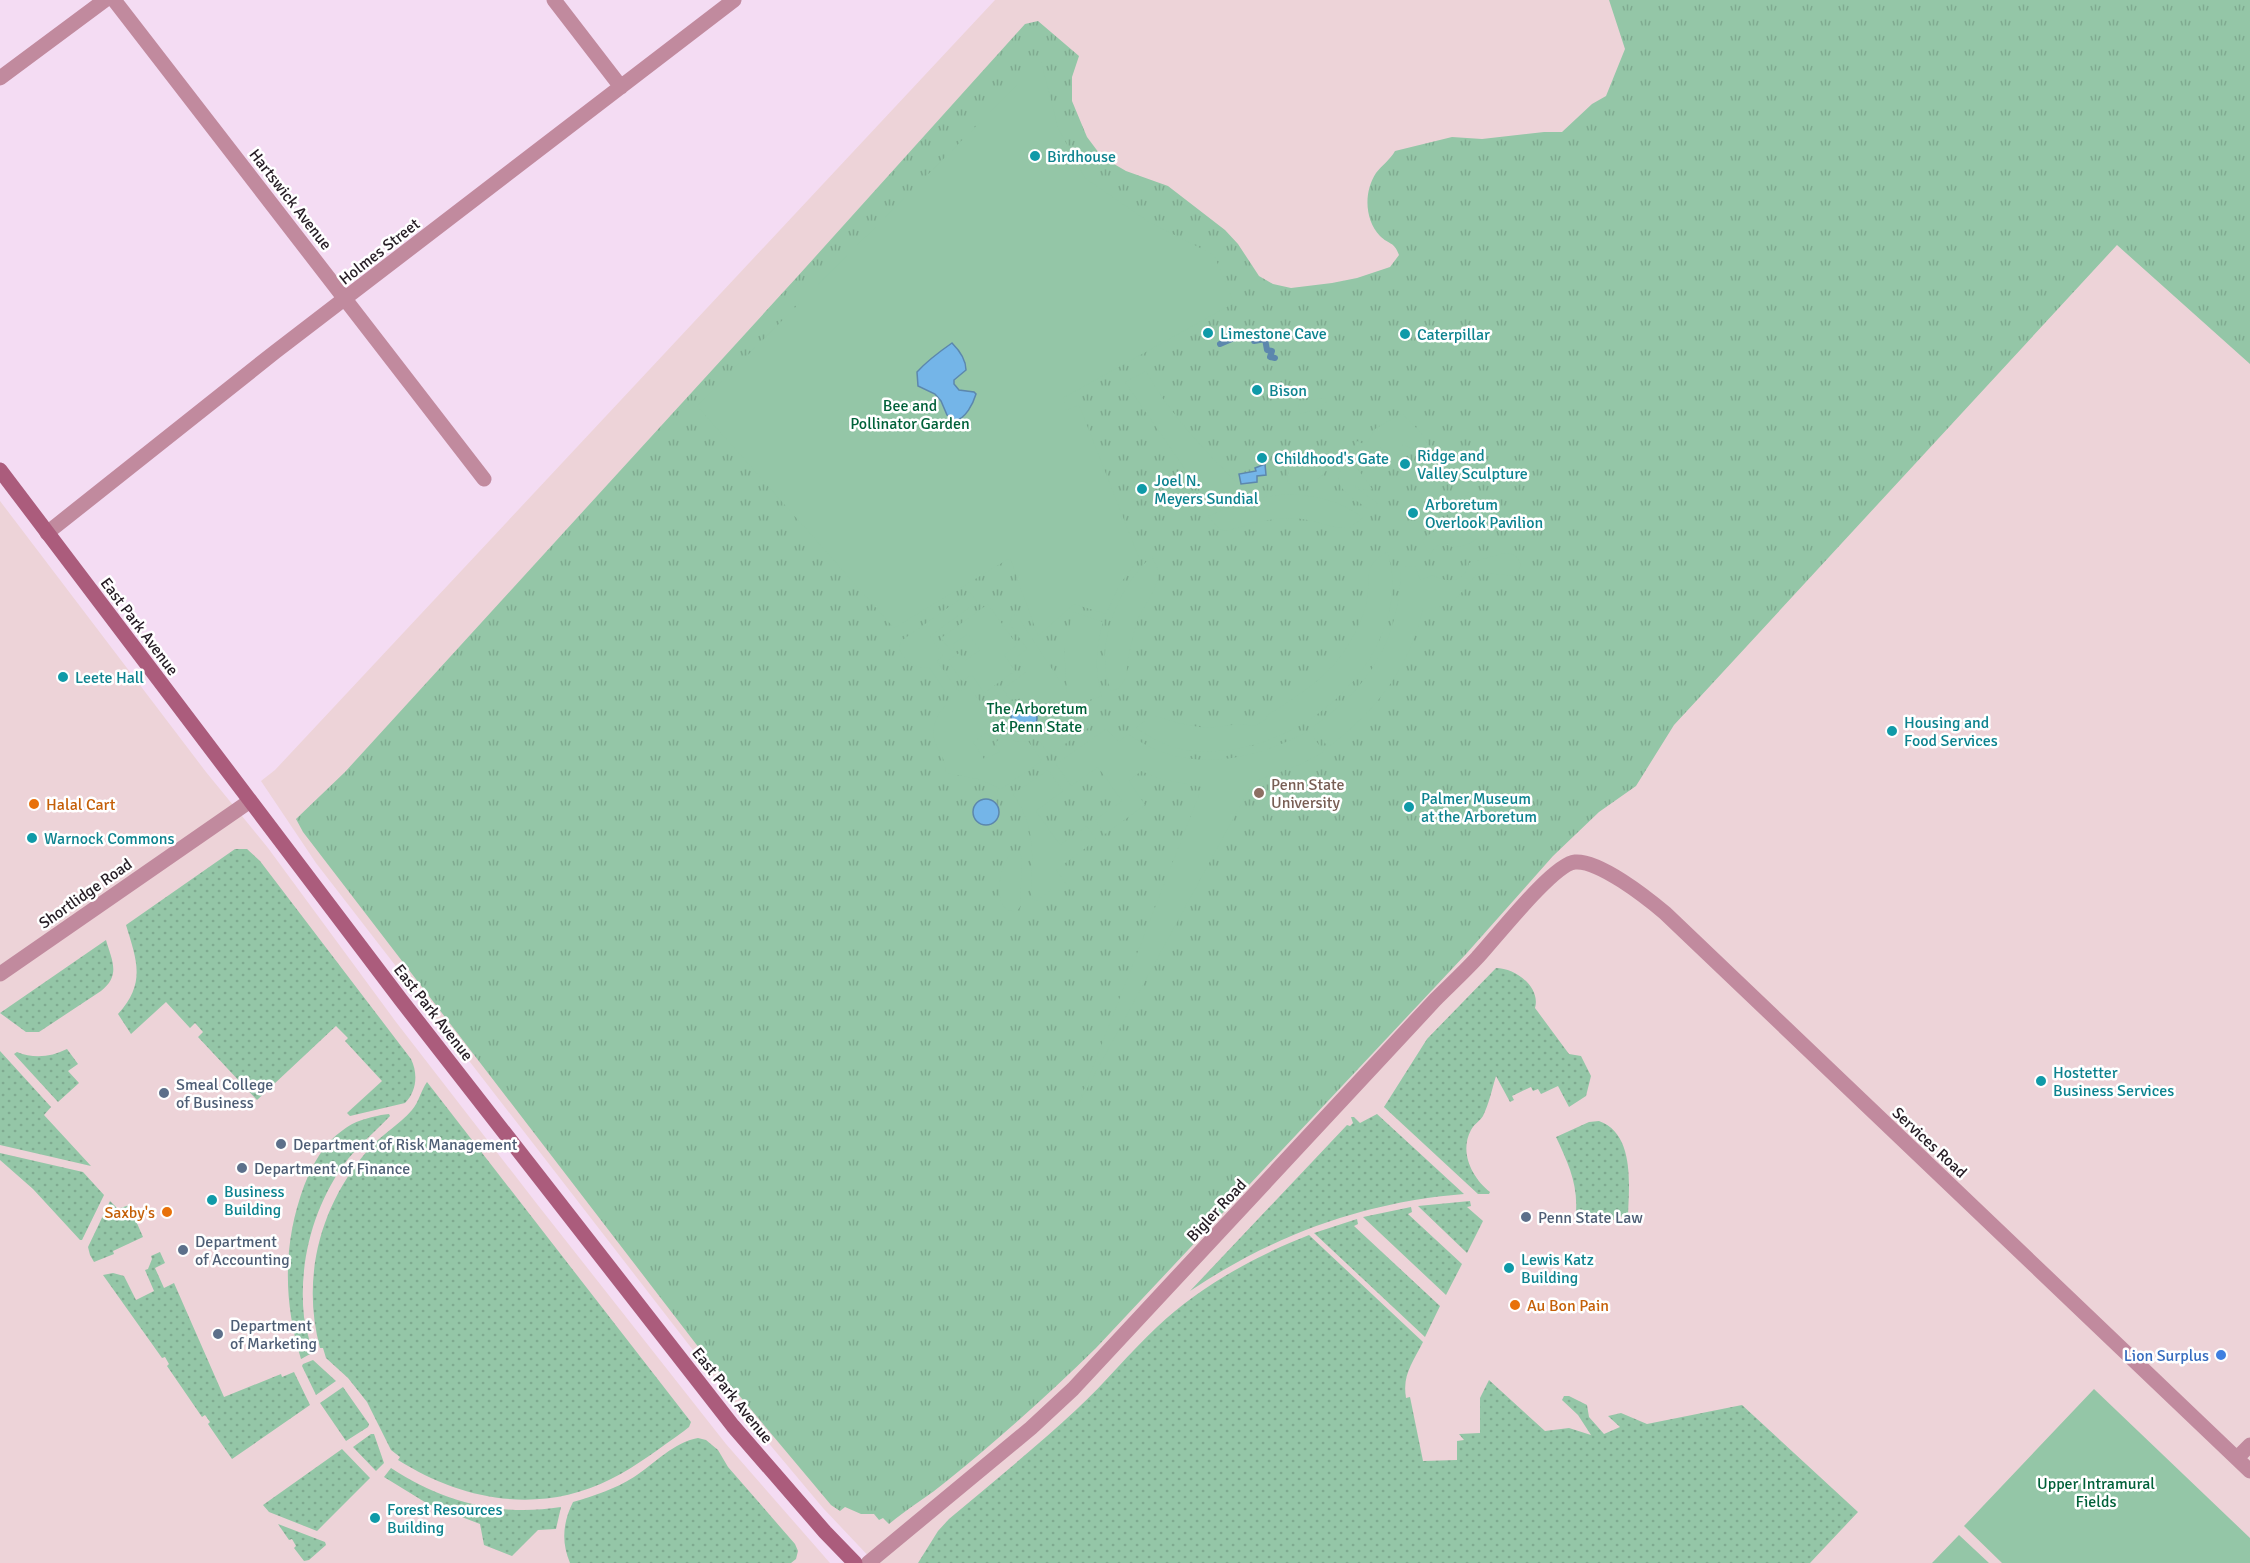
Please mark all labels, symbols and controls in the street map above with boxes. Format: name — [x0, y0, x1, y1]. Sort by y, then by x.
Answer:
street label: Hartswick Avenue — [244, 145, 336, 254]
place label: Birdhouse — [1047, 147, 1116, 167]
marker: Birdhouse — [1028, 149, 1042, 163]
street label: Holmes Street — [335, 214, 424, 289]
place label: Limestone Cave — [1220, 324, 1327, 344]
place label: Caterpillar — [1417, 325, 1490, 345]
marker: Limestone Cave — [1201, 326, 1215, 340]
marker: Caterpillar — [1398, 327, 1412, 341]
place label: Bison — [1269, 381, 1307, 401]
marker: Bison — [1250, 383, 1264, 397]
park label: Bee and Pollinator Garden — [850, 396, 970, 434]
place label: Ridge and Valley Sculpture — [1417, 446, 1528, 484]
place label: Childhood's Gate — [1274, 449, 1389, 469]
marker: Childhood's Gate — [1255, 451, 1269, 465]
marker: Ridge and Valley Sculpture — [1398, 457, 1412, 471]
place label: Joel N. Meyers Sundial — [1154, 471, 1259, 509]
marker: Joel N. Meyers Sundial — [1135, 482, 1149, 496]
place label: Arboretum Overlook Pavilion — [1425, 495, 1543, 533]
marker: Arboretum Overlook Pavilion — [1406, 506, 1420, 520]
street label: East Park Avenue — [96, 574, 183, 680]
place label: Leete Hall — [75, 668, 144, 688]
marker: Leete Hall — [56, 670, 70, 684]
park label: The Arboretum at Penn State — [986, 699, 1088, 737]
place label: Housing and Food Services — [1904, 713, 1998, 751]
marker: Housing and Food Services — [1885, 724, 1899, 738]
place label: Penn State University — [1271, 775, 1345, 813]
marker: Penn State University — [1252, 786, 1266, 800]
place label: Palmer Museum at the Arboretum — [1421, 789, 1537, 827]
place label: Halal Cart — [46, 795, 116, 815]
marker: Halal Cart — [27, 797, 41, 811]
marker: Palmer Museum at the Arboretum — [1402, 800, 1416, 814]
place label: Warnock Commons — [44, 829, 175, 849]
marker: Warnock Commons — [25, 831, 39, 845]
street label: Shortlidge Road — [35, 854, 136, 933]
street label: East Park Avenue — [389, 960, 477, 1065]
place label: Hostetter Business Services — [2053, 1063, 2174, 1101]
marker: Hostetter Business Services — [2034, 1074, 2048, 1088]
place label: Smeal College of Business — [176, 1075, 273, 1113]
marker: Smeal College of Business — [157, 1086, 171, 1100]
street label: Services Road — [1888, 1103, 1971, 1182]
place label: Department of Risk Management — [293, 1135, 518, 1155]
marker: Department of Risk Management — [274, 1137, 288, 1151]
place label: Department of Finance — [254, 1159, 410, 1179]
marker: Department of Finance — [235, 1161, 249, 1175]
street label: Bigler Road — [1183, 1175, 1251, 1246]
place label: Business Building — [224, 1182, 285, 1220]
marker: Business Building — [205, 1193, 219, 1207]
place label: Saxby's — [104, 1203, 155, 1223]
marker: Saxby's — [160, 1205, 174, 1219]
place label: Penn State Law — [1538, 1208, 1643, 1228]
marker: Penn State Law — [1519, 1210, 1533, 1224]
place label: Department of Accounting — [195, 1232, 290, 1270]
marker: Department of Accounting — [176, 1243, 190, 1257]
place label: Lewis Katz Building — [1521, 1250, 1594, 1288]
marker: Lewis Katz Building — [1502, 1261, 1516, 1275]
place label: Au Bon Pain — [1527, 1296, 1609, 1316]
marker: Au Bon Pain — [1508, 1298, 1522, 1312]
place label: Department of Marketing — [230, 1316, 317, 1354]
marker: Department of Marketing — [211, 1327, 225, 1341]
street label: East Park Avenue — [687, 1344, 777, 1448]
place label: Lion Surplus — [2124, 1346, 2209, 1366]
marker: Lion Surplus — [2214, 1348, 2228, 1362]
park label: Upper Intramural Fields — [2037, 1474, 2155, 1512]
place label: Forest Resources Building — [387, 1500, 502, 1538]
marker: Forest Resources Building — [368, 1511, 382, 1525]

